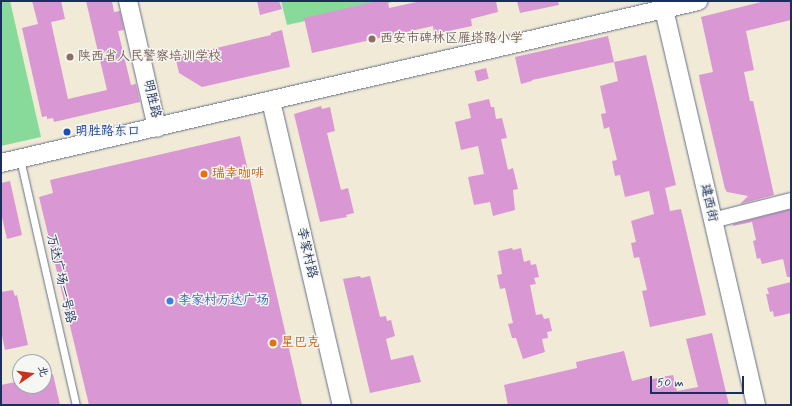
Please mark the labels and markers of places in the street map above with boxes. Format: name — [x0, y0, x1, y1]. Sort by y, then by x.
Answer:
place label: 西安市碑林区雁塔路小学 — [380, 31, 523, 47]
marker: 西安市碑林区雁塔路小学 — [367, 34, 377, 44]
place label: 陕西省人民警察培训学校 — [78, 49, 221, 65]
marker: 陕西省人民警察培训学校 — [65, 52, 75, 62]
place label: 明胜路东口 — [75, 124, 140, 140]
marker: 明胜路东口 — [62, 127, 72, 137]
place label: 瑞幸咖啡 — [212, 166, 264, 182]
marker: 瑞幸咖啡 — [199, 169, 209, 179]
place label: 李家村万达广场 — [178, 293, 269, 309]
marker: 李家村万达广场 — [165, 296, 175, 306]
place label: 星巴克 — [281, 335, 320, 351]
marker: 星巴克 — [268, 338, 278, 348]

